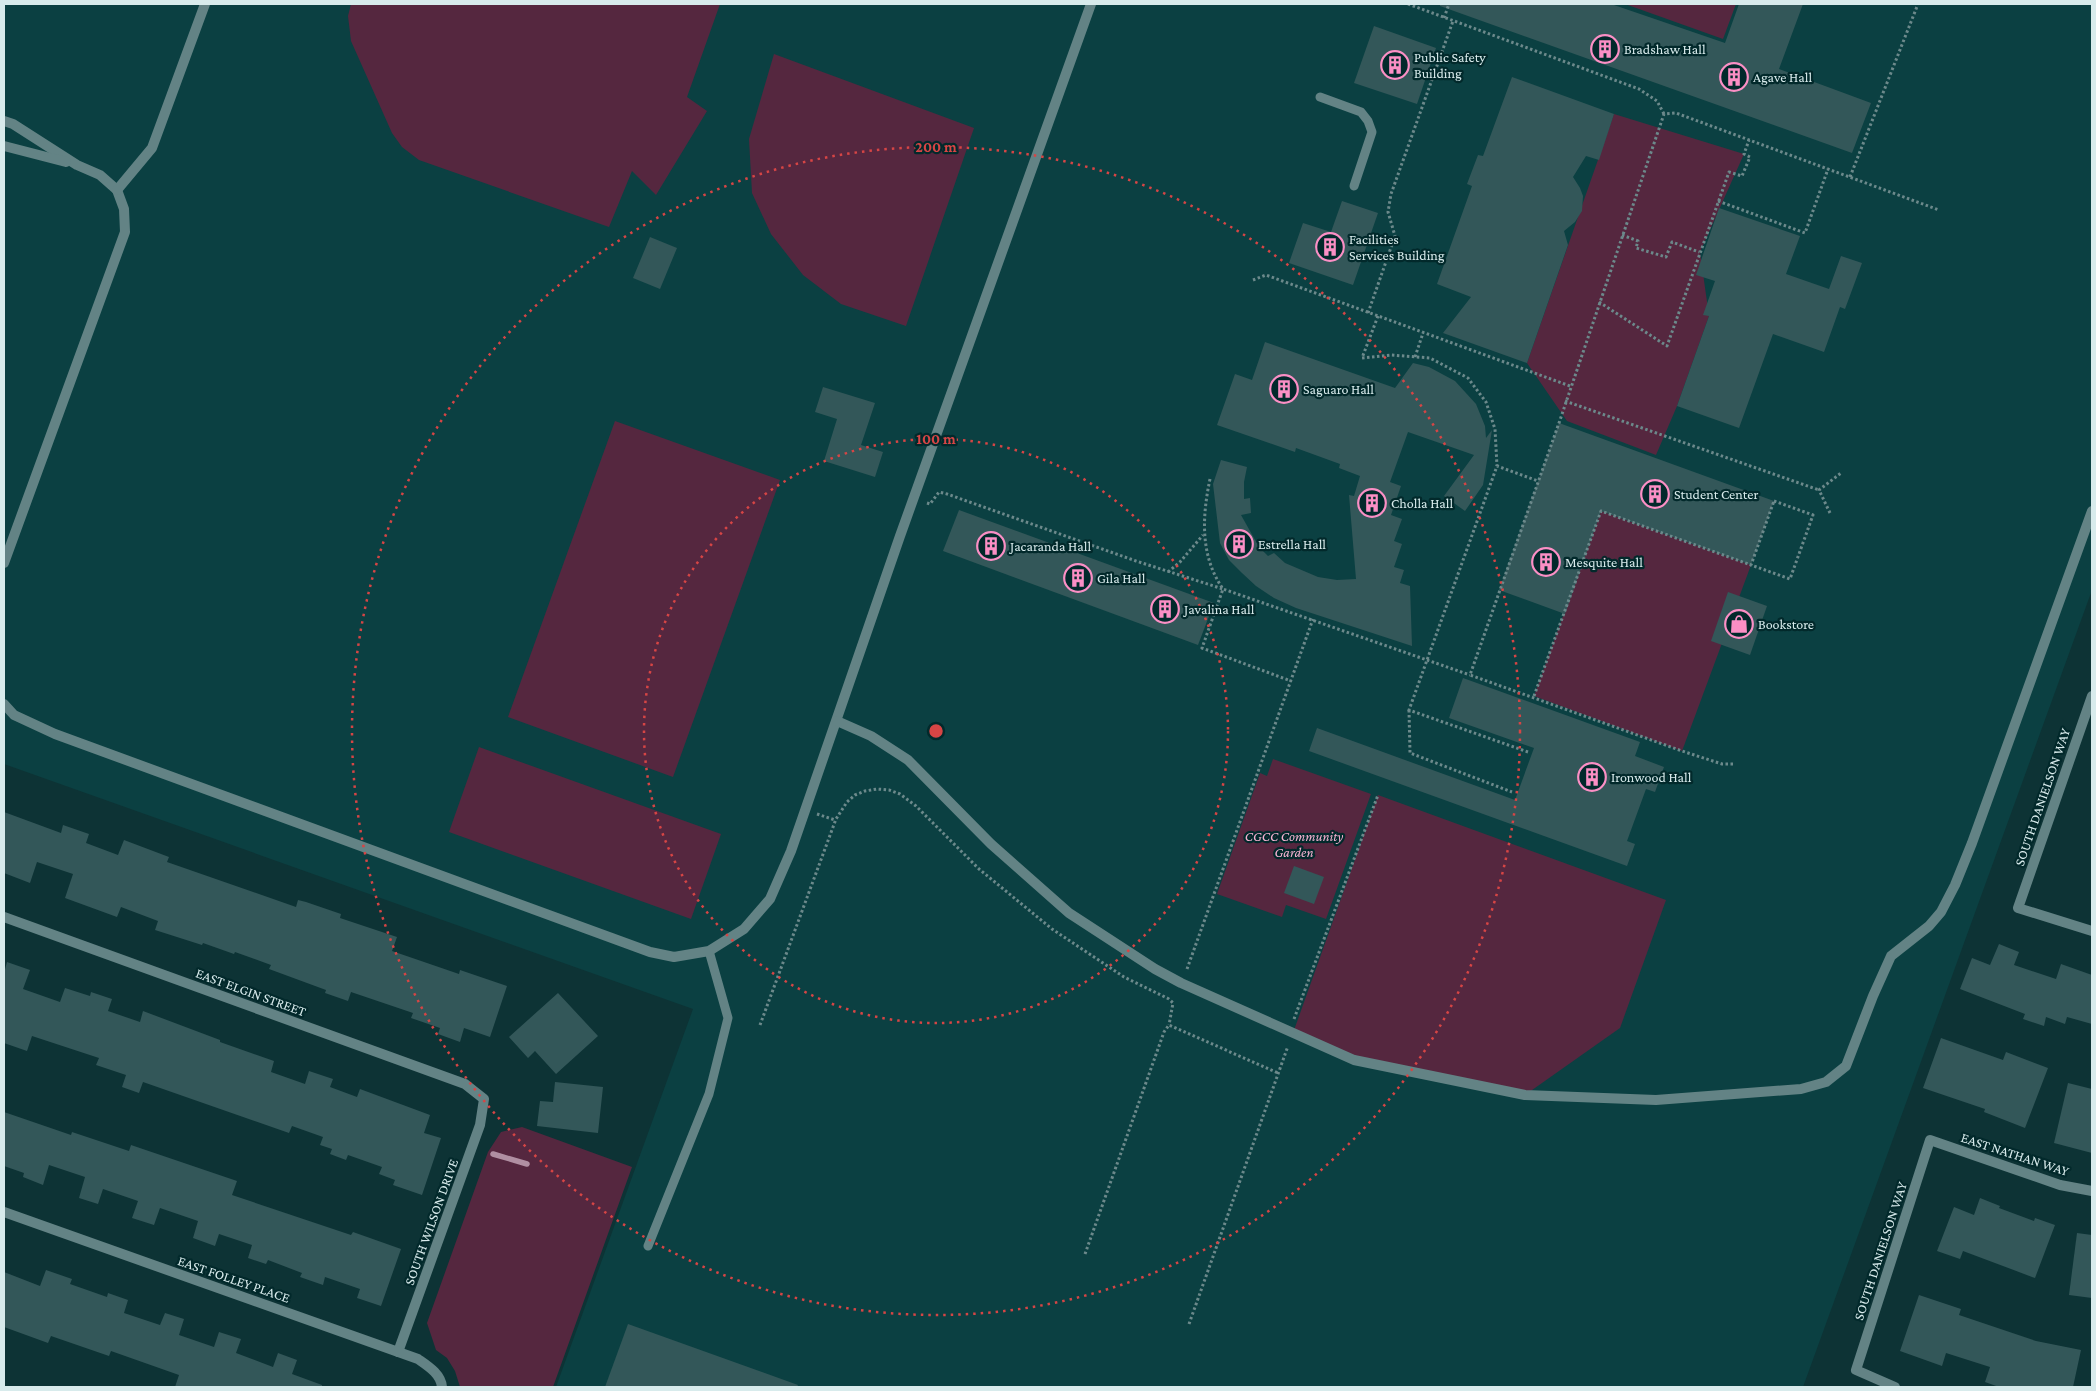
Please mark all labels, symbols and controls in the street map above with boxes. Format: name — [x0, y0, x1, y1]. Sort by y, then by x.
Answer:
building icon: Bradshaw Hall — [1590, 34, 1620, 64]
place label: Bradshaw Hall — [1624, 41, 1706, 57]
place label: Public Safety Building — [1414, 49, 1486, 81]
building icon: Public Safety Building — [1380, 50, 1410, 80]
building icon: Agave Hall — [1719, 62, 1749, 92]
place label: Agave Hall — [1753, 69, 1812, 85]
text: 200 m — [915, 139, 957, 155]
place label: Facilities Services Building — [1349, 231, 1445, 263]
building icon: Facilities Services Building — [1315, 232, 1345, 262]
building icon: Saguaro Hall — [1269, 374, 1299, 404]
place label: Saguaro Hall — [1303, 381, 1374, 397]
text: 100 m — [916, 431, 956, 447]
building icon: Student Center — [1640, 479, 1670, 509]
place label: Student Center — [1674, 486, 1758, 502]
building icon: Cholla Hall — [1357, 488, 1387, 518]
place label: Cholla Hall — [1391, 495, 1454, 511]
building icon: Estrella Hall — [1224, 529, 1254, 559]
building icon: Jacaranda Hall — [976, 531, 1006, 561]
place label: Estrella Hall — [1258, 536, 1326, 552]
place label: Jacaranda Hall — [1008, 538, 1091, 554]
building icon: Mesquite Hall — [1531, 547, 1561, 577]
place label: Mesquite Hall — [1565, 554, 1643, 570]
building icon: Gila Hall — [1063, 563, 1093, 593]
place label: Gila Hall — [1097, 570, 1146, 586]
building icon: Javalina Hall — [1150, 594, 1180, 624]
place label: Javalina Hall — [1182, 601, 1255, 617]
shop icon: Bookstore — [1724, 609, 1754, 639]
place label: Bookstore — [1758, 616, 1814, 632]
centre of rings — [927, 722, 945, 740]
street label: SOUTH DANIELSON WAY — [2011, 726, 2073, 868]
building icon: Ironwood Hall — [1577, 762, 1607, 792]
place label: Ironwood Hall — [1611, 769, 1692, 785]
park label: CGCC Community Garden — [1245, 828, 1343, 860]
street label: EAST ELGIN STREET — [194, 965, 309, 1020]
street label: EAST NATHAN WAY — [1959, 1129, 2072, 1179]
street label: SOUTH WILSON DRIVE — [401, 1156, 461, 1287]
street label: SOUTH DANIELSON WAY — [1850, 1179, 1910, 1322]
street label: EAST FOLLEY PLACE — [176, 1252, 293, 1306]

